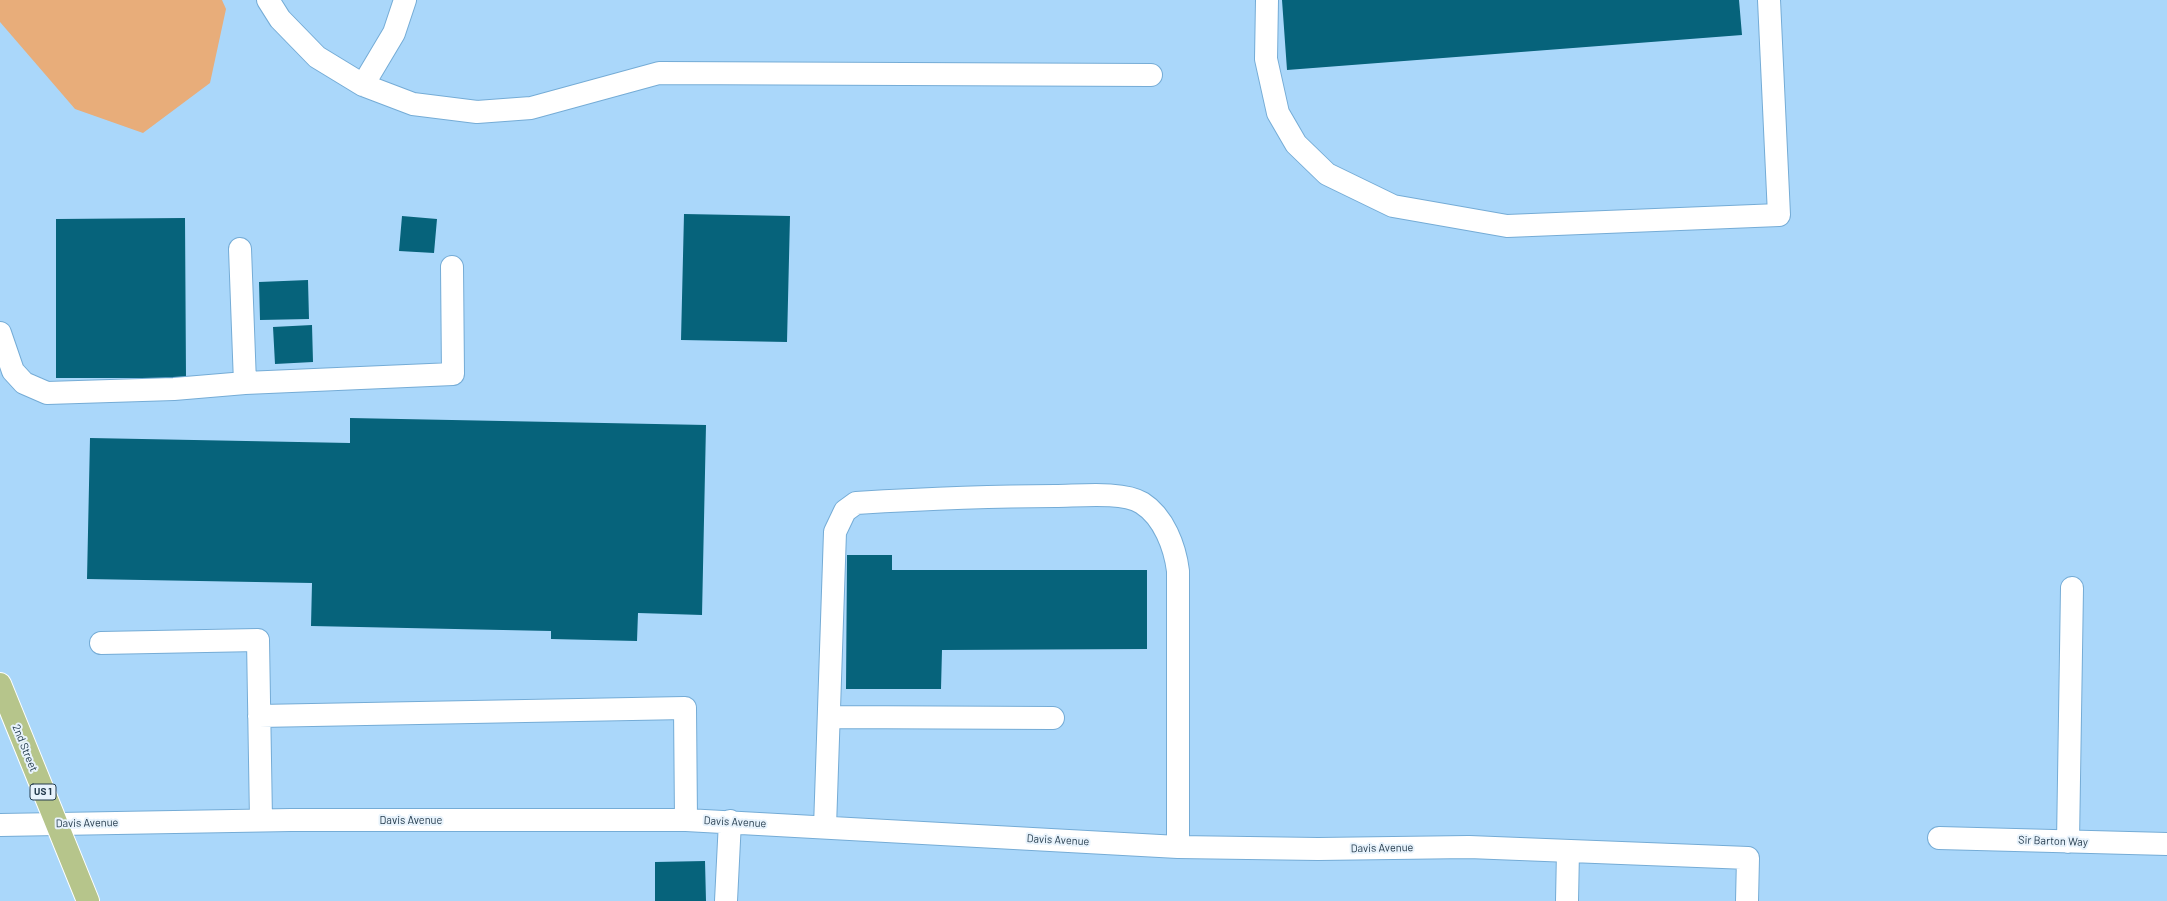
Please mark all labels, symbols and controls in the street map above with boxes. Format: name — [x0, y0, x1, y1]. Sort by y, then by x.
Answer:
street label: 2nd Street — [10, 722, 40, 774]
road number: US 1 — [30, 784, 56, 800]
street label: Davis Avenue — [380, 813, 442, 827]
street label: Davis Avenue — [703, 814, 767, 830]
street label: Davis Avenue — [56, 816, 118, 830]
street label: Davis Avenue — [1026, 832, 1090, 848]
street label: Sir Barton Way — [2018, 833, 2088, 849]
street label: Davis Avenue — [1351, 841, 1413, 855]

